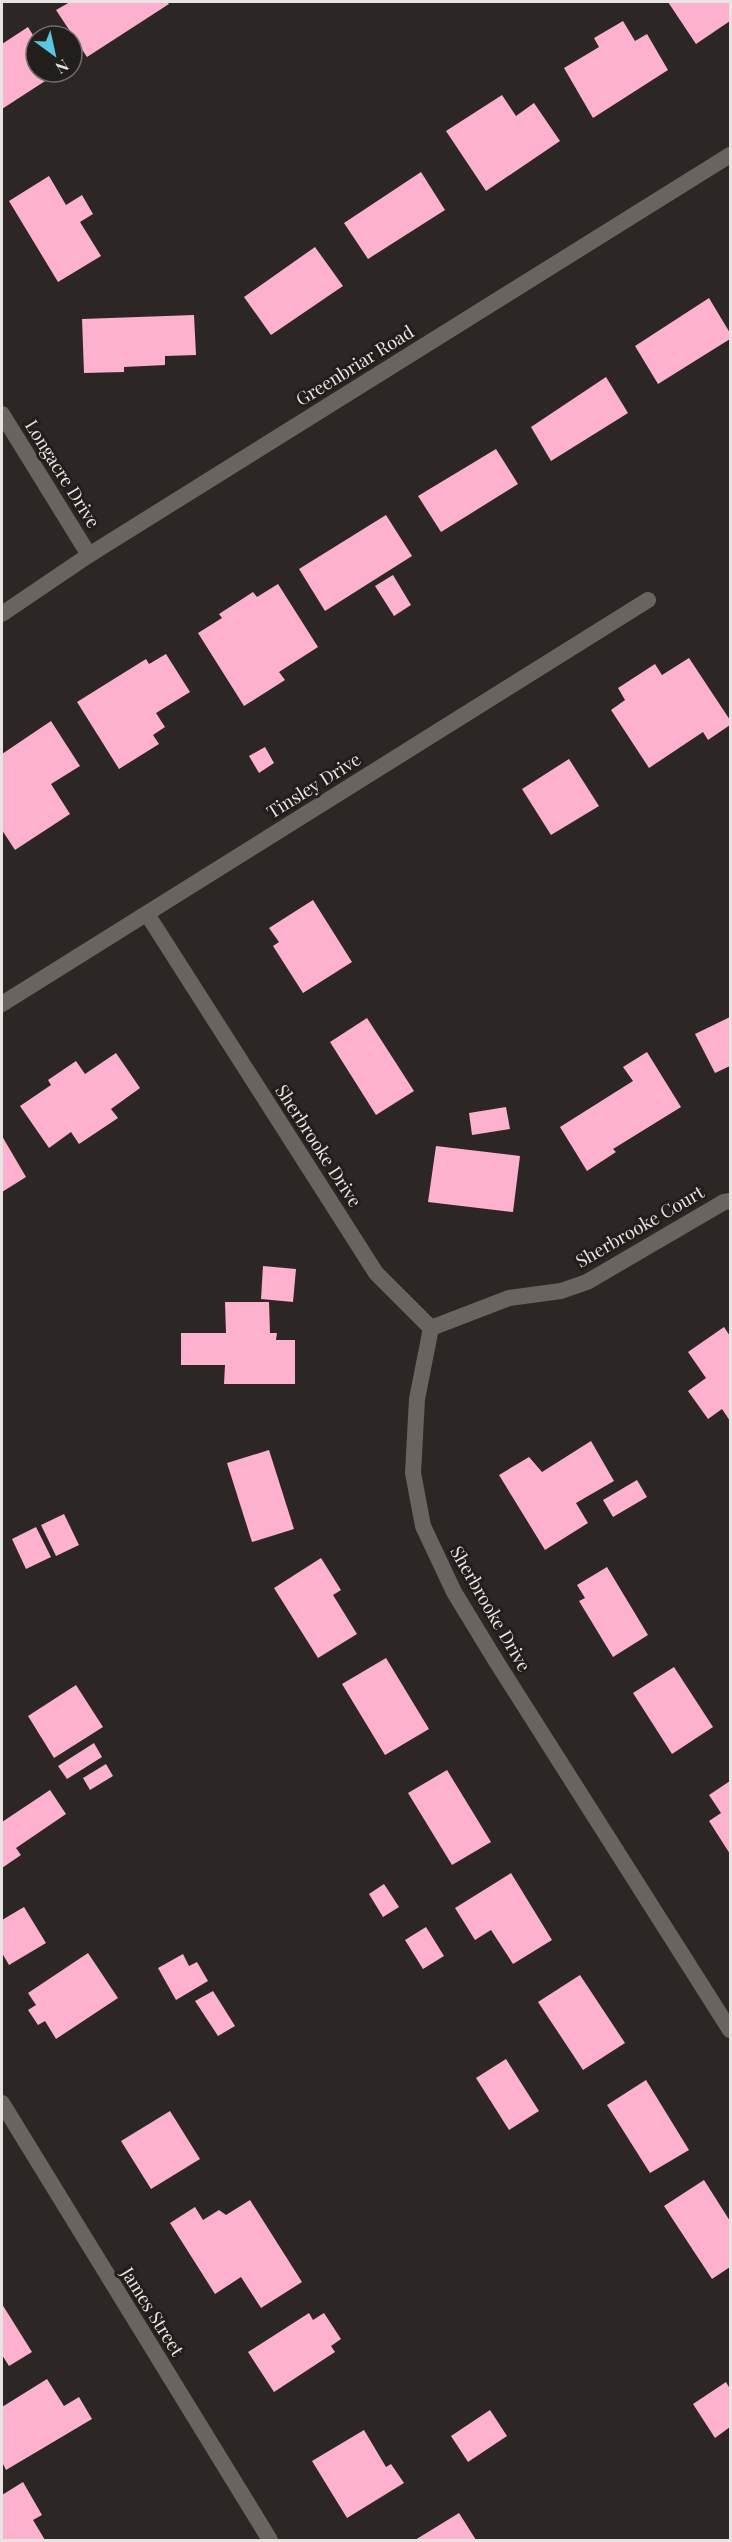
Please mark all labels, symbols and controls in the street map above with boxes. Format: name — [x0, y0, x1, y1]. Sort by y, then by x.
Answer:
north arrow — [24, 24, 84, 84]
text: N — [52, 55, 73, 79]
street label: Greenbriar Road — [291, 319, 418, 411]
street label: Longacre Drive — [20, 415, 106, 532]
street label: Tinsley Drive — [262, 747, 365, 823]
street label: Sherbrooke Drive — [270, 1080, 367, 1211]
street label: Sherbrooke Court — [571, 1179, 709, 1273]
street label: Sherbrooke Drive — [445, 1541, 537, 1676]
street label: James Street — [116, 2262, 190, 2361]

